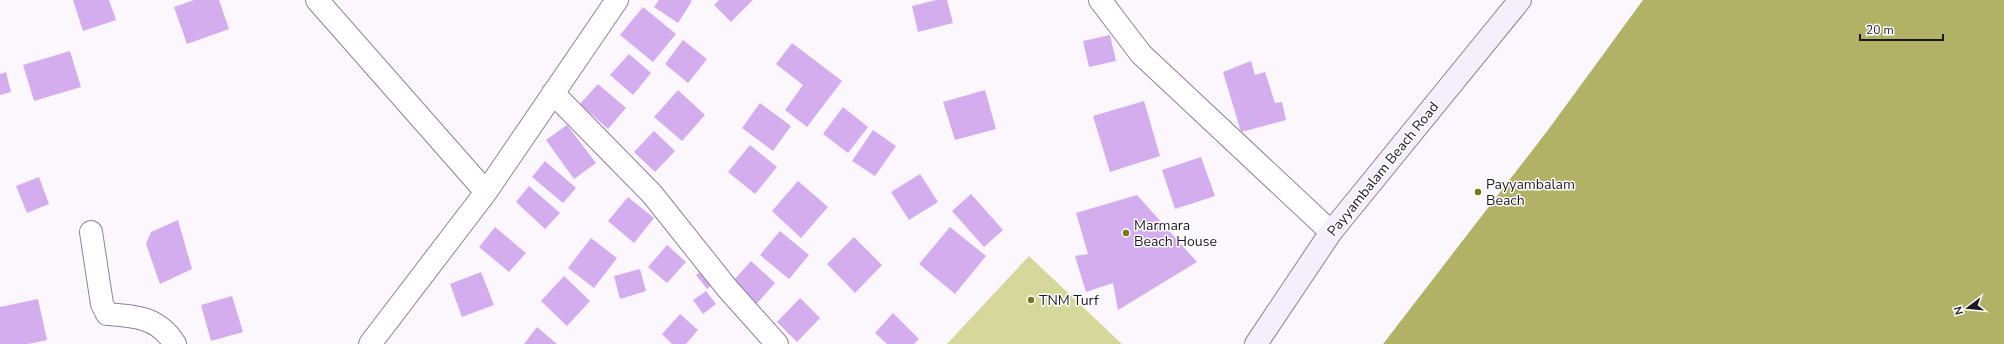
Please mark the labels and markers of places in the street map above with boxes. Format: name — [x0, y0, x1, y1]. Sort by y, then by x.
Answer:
place label: Payyambalam Beach — [1486, 175, 1575, 210]
marker: Payyambalam Beach — [1473, 187, 1483, 197]
place label: Marmara Beach House — [1134, 216, 1217, 251]
marker: Marmara Beach House — [1121, 228, 1131, 238]
place label: TNM Turf — [1039, 291, 1099, 310]
marker: TNM Turf — [1026, 295, 1036, 305]

